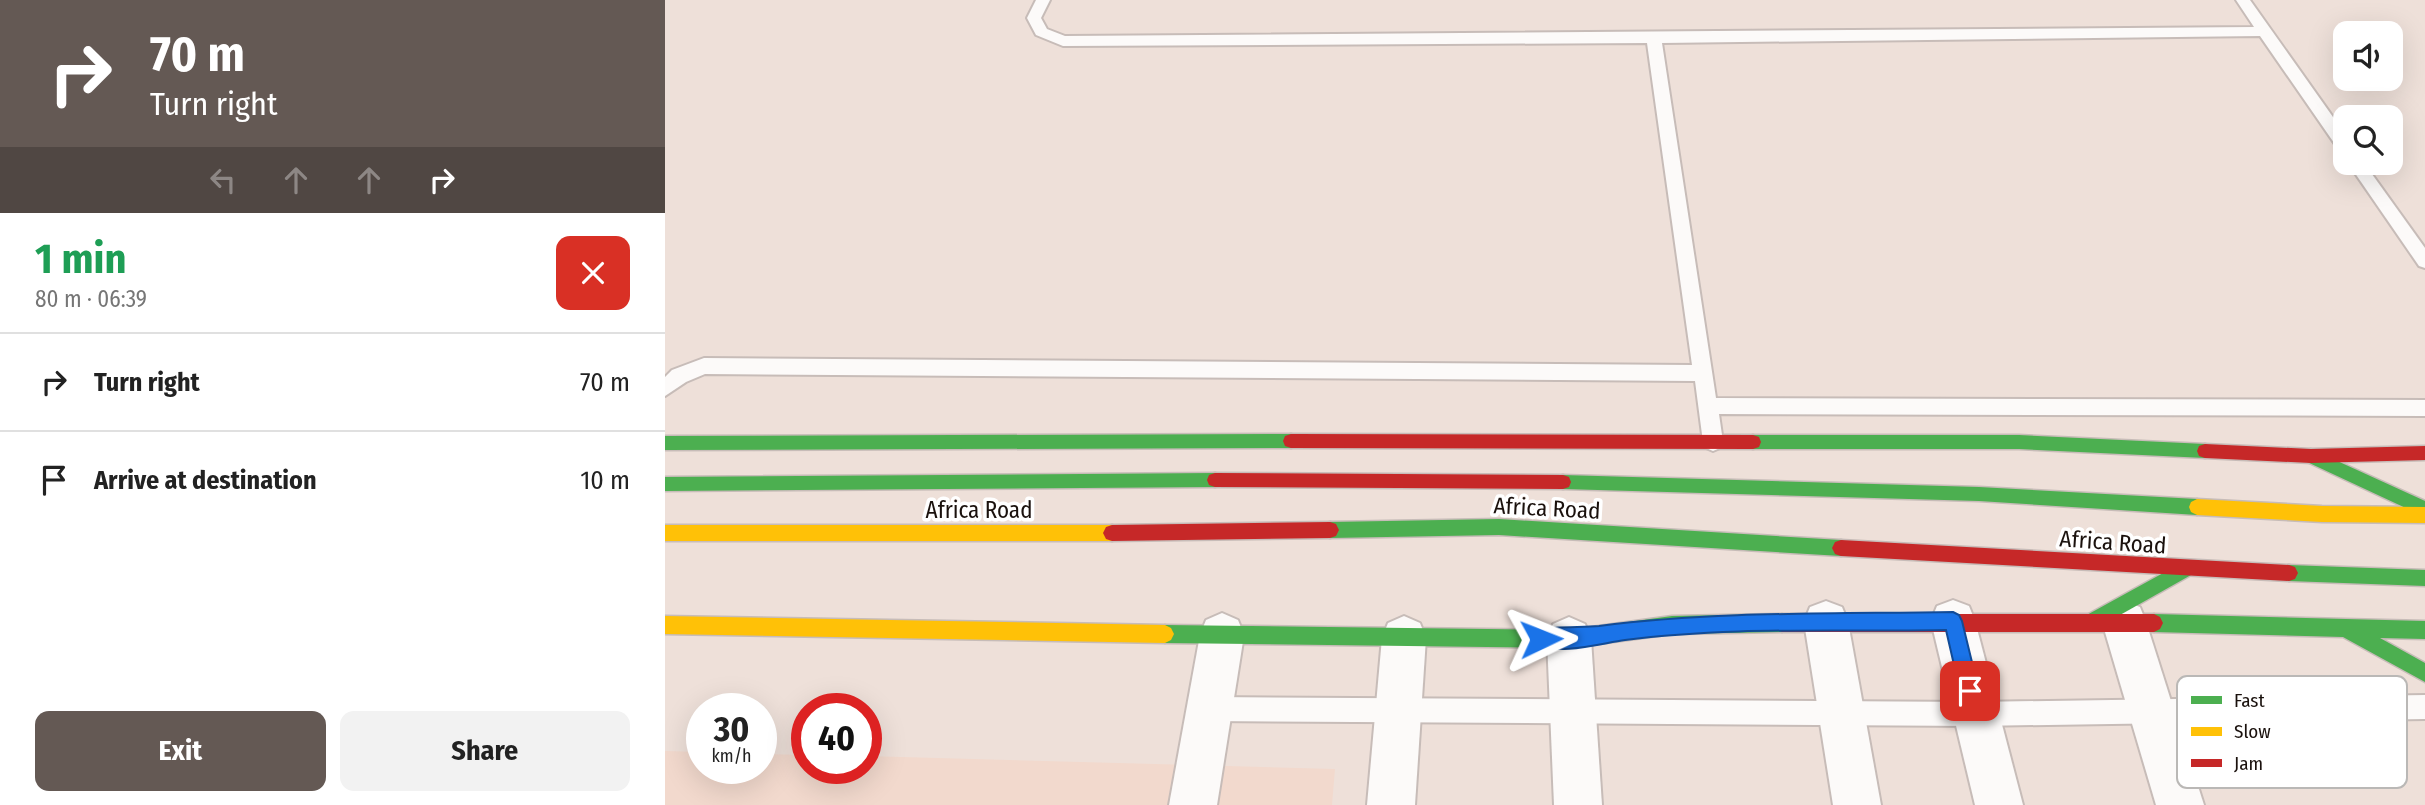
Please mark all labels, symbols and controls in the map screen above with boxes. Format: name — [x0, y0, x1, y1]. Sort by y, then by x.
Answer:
map controls — [2333, 21, 2403, 175]
button: sound — [2333, 21, 2403, 91]
text: 70 m — [150, 25, 245, 84]
icon: right — [35, 28, 126, 119]
text: Turn right — [150, 85, 277, 123]
button: search — [2333, 105, 2403, 175]
icon: left — [204, 161, 242, 199]
icon: ahead — [277, 161, 315, 199]
icon: ahead — [350, 161, 388, 199]
icon: right — [423, 161, 461, 199]
text: 1 min — [35, 234, 126, 284]
button: close — [556, 236, 630, 310]
text: 80 m · 06:39 — [35, 285, 147, 313]
icon: right — [35, 363, 73, 401]
text: Turn right — [94, 367, 200, 398]
text: 70 m — [580, 367, 630, 398]
icon: arrive — [35, 461, 73, 499]
text: Arrive at destination — [94, 465, 317, 496]
text: 10 m — [580, 465, 630, 496]
street label: Africa Road — [1493, 491, 1601, 525]
street label: Africa Road — [926, 496, 1032, 524]
street label: Africa Road — [2059, 524, 2167, 560]
position arrow — [1504, 602, 1578, 676]
pin — [1940, 661, 2000, 721]
icon: arrive — [1951, 672, 1989, 710]
legend — [2177, 676, 2407, 788]
text: Fast — [2234, 689, 2265, 712]
speed limit sign: 40 — [791, 693, 882, 784]
text: 30 — [714, 708, 749, 750]
button: Exit — [35, 711, 326, 791]
button: Share — [340, 711, 630, 791]
text: Slow — [2234, 720, 2271, 743]
text: km/h — [711, 745, 752, 767]
text: Jam — [2234, 752, 2263, 775]

